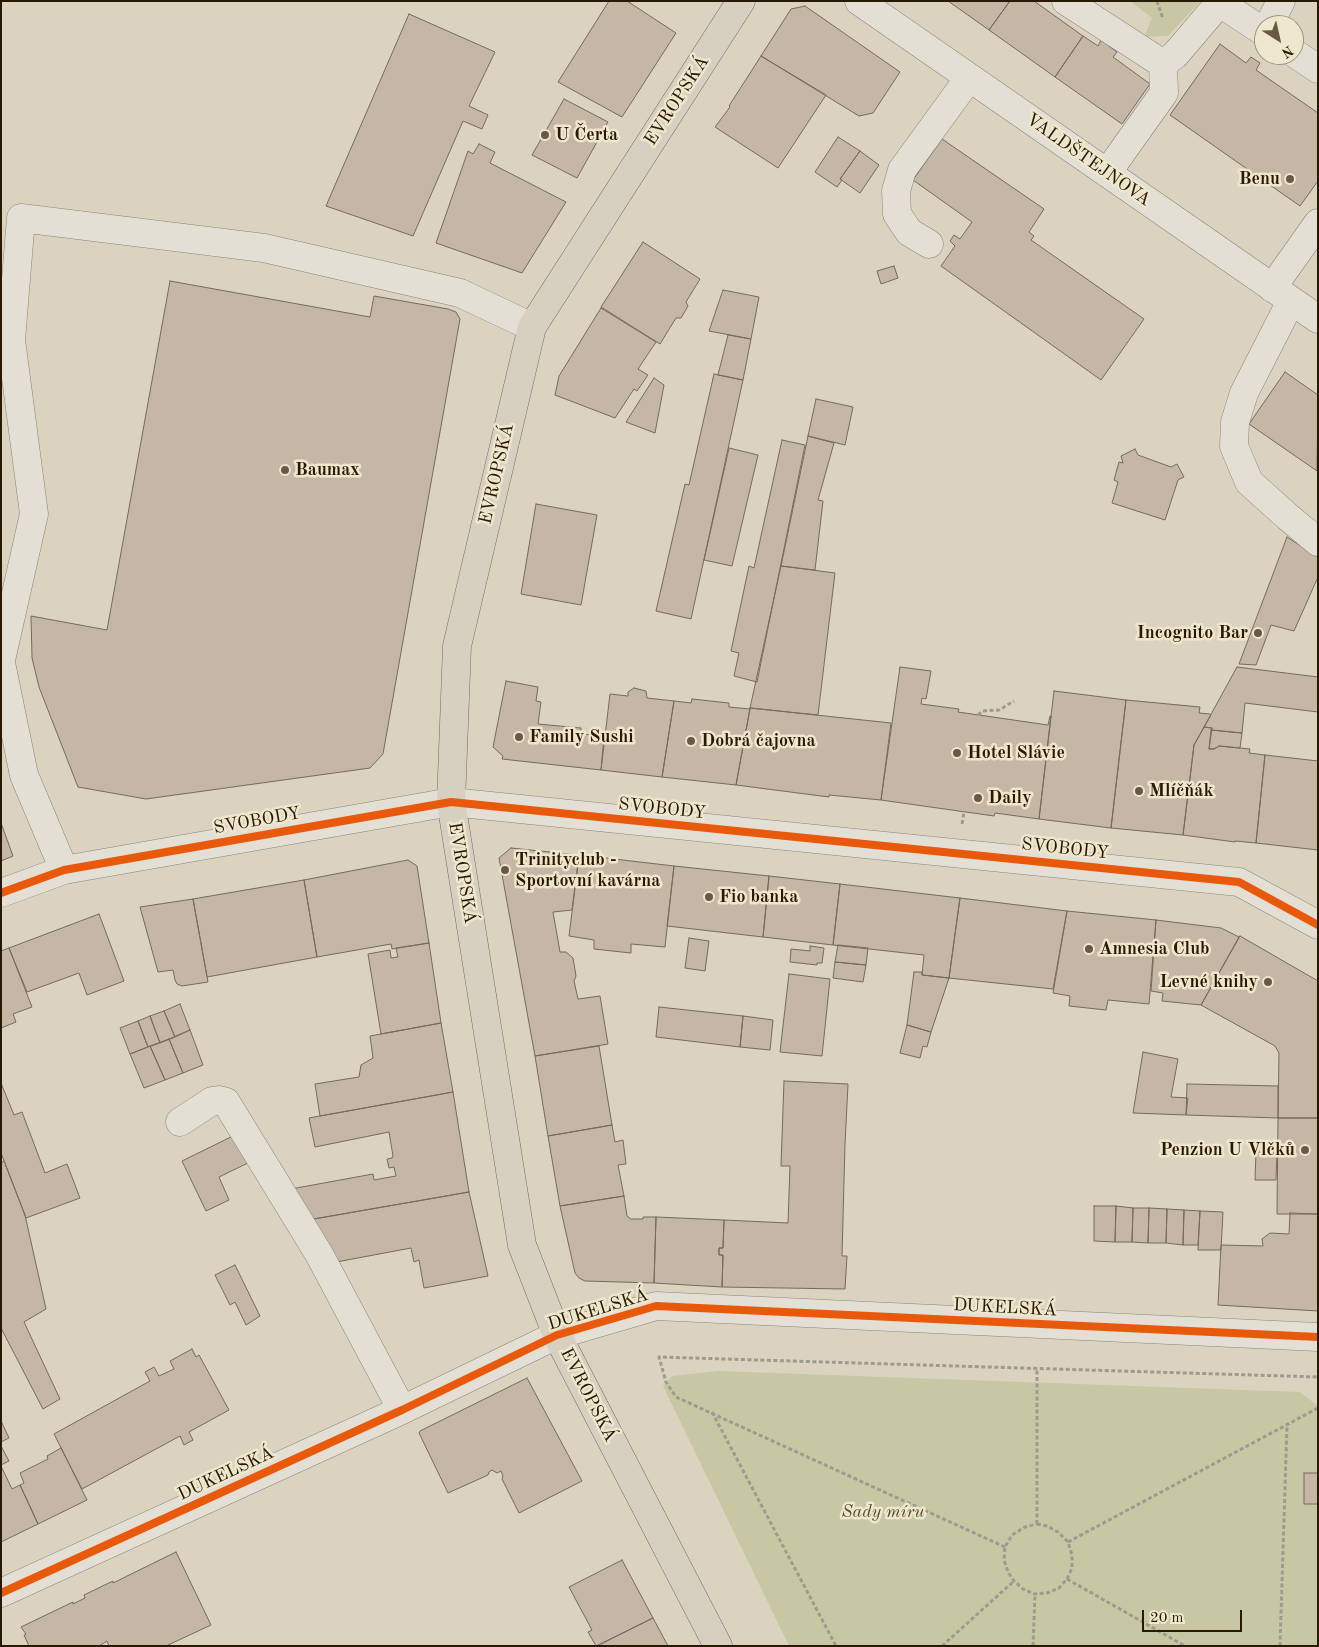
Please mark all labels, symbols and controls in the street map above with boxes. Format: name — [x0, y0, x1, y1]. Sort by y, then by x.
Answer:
north arrow — [1254, 15, 1304, 65]
text: N — [1279, 43, 1295, 60]
street label: EVROPSKÁ — [640, 52, 714, 150]
street label: VALDŠTEJNOVA — [1021, 109, 1155, 211]
place label: U Čerta — [555, 124, 618, 146]
marker: U Čerta — [539, 129, 551, 141]
place label: Benu — [1239, 168, 1280, 190]
marker: Benu — [1284, 173, 1296, 185]
street label: EVROPSKÁ — [475, 422, 519, 526]
place label: Baumax — [295, 459, 360, 481]
marker: Baumax — [279, 464, 291, 476]
place label: Incognito Bar — [1137, 622, 1248, 644]
marker: Incognito Bar — [1252, 627, 1264, 639]
place label: Family Sushi — [529, 726, 634, 748]
place label: Dobrá čajovna — [701, 730, 816, 752]
marker: Family Sushi — [513, 731, 525, 743]
marker: Dobrá čajovna — [685, 735, 697, 747]
place label: Hotel Slávie — [967, 742, 1065, 764]
marker: Hotel Slávie — [951, 747, 963, 759]
place label: Mlíčňák — [1149, 780, 1214, 802]
marker: Mlíčňák — [1133, 785, 1145, 797]
place label: Daily — [988, 787, 1032, 809]
marker: Daily — [972, 792, 984, 804]
street label: SVOBODY — [617, 794, 707, 824]
street label: SVOBODY — [212, 803, 302, 839]
street label: EVROPSKÁ — [443, 821, 481, 925]
street label: SVOBODY — [1020, 834, 1110, 864]
place label: Trinityclub - Sportovní kavárna — [515, 849, 660, 892]
marker: Trinityclub - Sportovní kavárna — [499, 864, 511, 876]
place label: Fio banka — [719, 886, 798, 908]
marker: Fio banka — [703, 891, 715, 903]
place label: Amnesia Club — [1099, 938, 1210, 960]
marker: Amnesia Club — [1083, 943, 1095, 955]
place label: Levné knihy — [1159, 971, 1258, 993]
marker: Levné knihy — [1262, 976, 1274, 988]
place label: Penzion U Vlčků — [1160, 1139, 1295, 1161]
marker: Penzion U Vlčků — [1299, 1144, 1311, 1156]
street label: DUKELSKÁ — [545, 1284, 651, 1336]
street label: DUKELSKÁ — [953, 1294, 1057, 1322]
street label: EVROPSKÁ — [555, 1344, 621, 1446]
street label: DUKELSKÁ — [174, 1442, 278, 1506]
park label: Sady míru — [841, 1501, 925, 1523]
scale bar — [1144, 1600, 1244, 1632]
text: 20 m — [1150, 1611, 1184, 1626]

